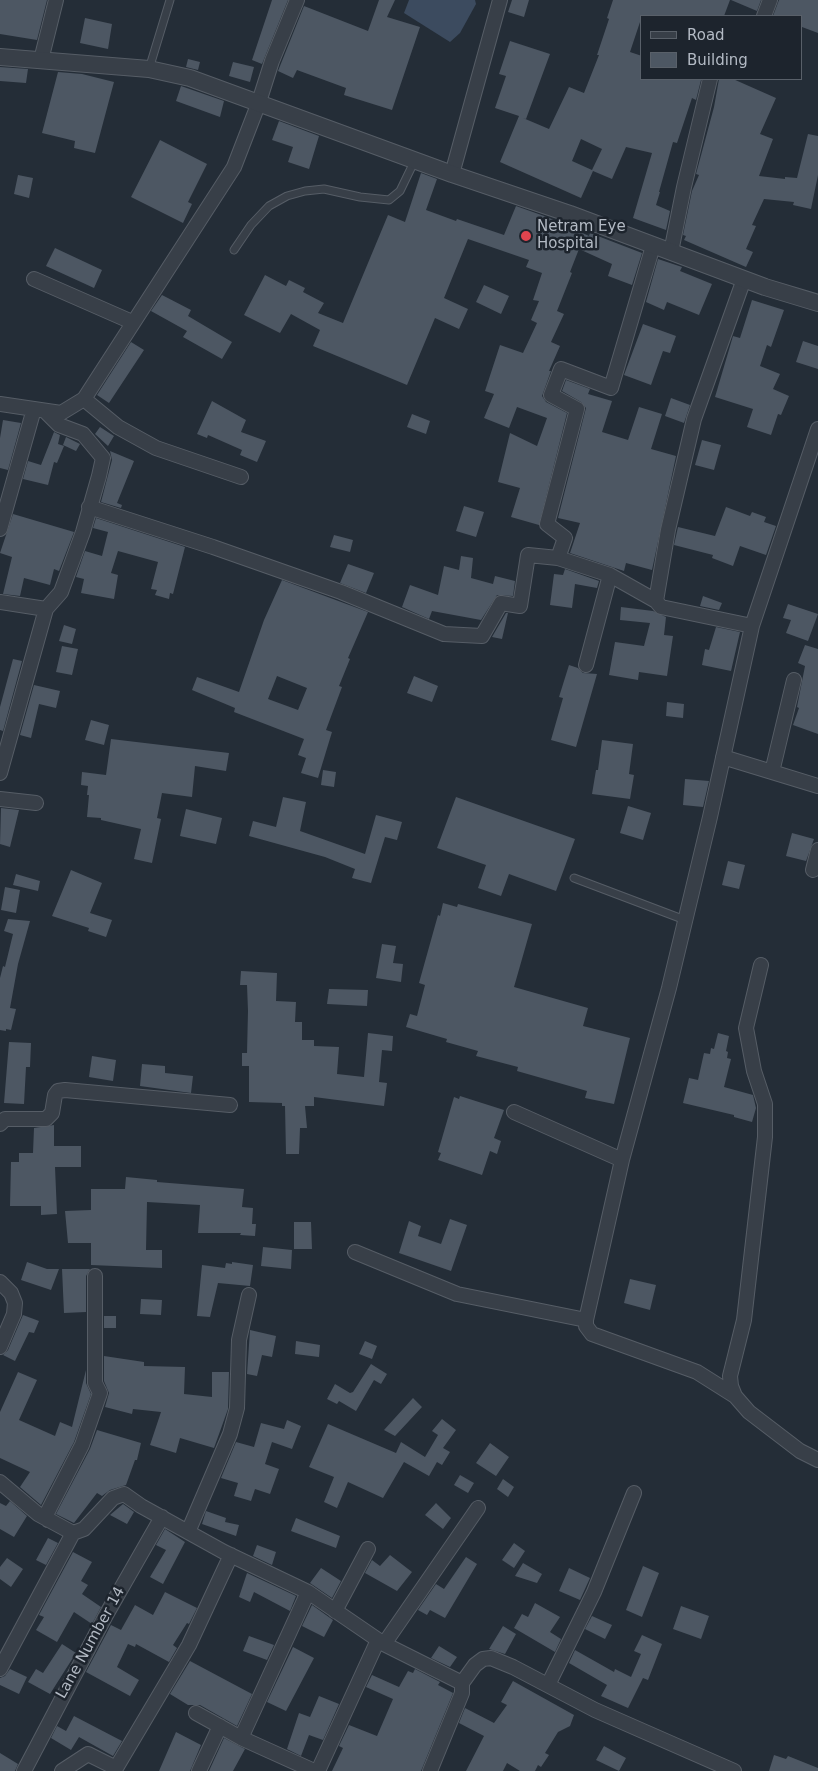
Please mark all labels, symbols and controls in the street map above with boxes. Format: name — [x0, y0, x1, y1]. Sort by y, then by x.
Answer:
legend — [640, 15, 803, 80]
text: Road — [687, 26, 725, 44]
text: Building — [687, 51, 748, 69]
place label: Netram Eye Hospital — [537, 218, 626, 253]
marker: Netram Eye Hospital — [519, 229, 533, 243]
street label: Lane Number 14 — [53, 1584, 129, 1702]

